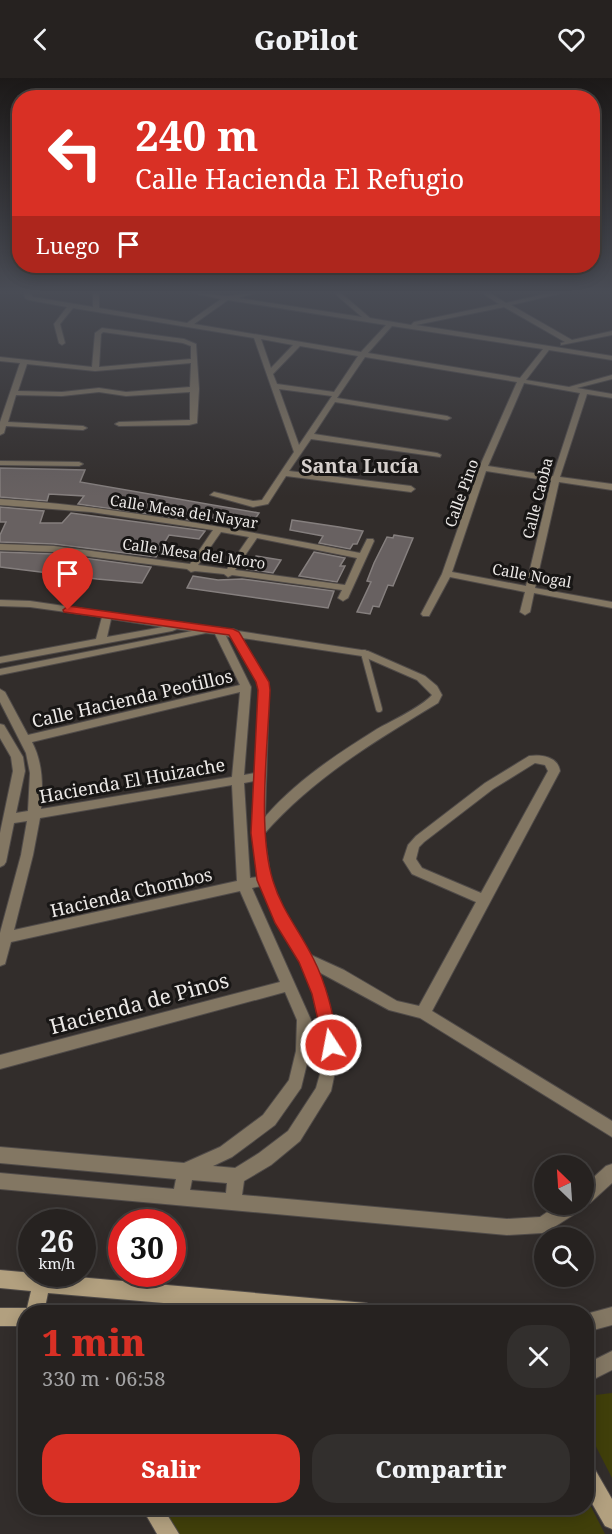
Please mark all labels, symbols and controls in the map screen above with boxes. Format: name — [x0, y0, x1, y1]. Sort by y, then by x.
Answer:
text: GoPilot — [254, 21, 358, 58]
icon: back — [24, 23, 57, 56]
icon: heart — [555, 23, 588, 56]
text: 240 m — [135, 106, 259, 163]
icon: left — [36, 114, 114, 192]
text: Calle Hacienda El Refugio — [135, 160, 464, 197]
icon: arrive — [112, 228, 145, 261]
text: Luego — [36, 230, 100, 260]
district label: Santa Lucía — [301, 452, 419, 479]
street label: Calle Caoba — [517, 455, 557, 541]
street label: Calle Pino — [439, 456, 483, 530]
street label: Calle Mesa del Nayar — [109, 489, 259, 533]
street label: Calle Mesa del Moro — [121, 533, 267, 573]
pin — [42, 548, 93, 610]
icon: arrive — [51, 557, 84, 590]
street label: Calle Nogal — [491, 558, 574, 592]
street label: Calle Hacienda Peotillos — [29, 663, 235, 733]
street label: Hacienda El Huizache — [37, 752, 227, 808]
street label: Hacienda Chombos — [48, 862, 214, 922]
street label: Hacienda de Pinos — [46, 966, 232, 1040]
position arrow — [299, 1013, 363, 1077]
north arrow — [534, 1155, 594, 1215]
map controls — [534, 1155, 594, 1287]
speed limit sign: 30 — [108, 1209, 186, 1287]
text: 26 — [40, 1220, 74, 1261]
button: search — [534, 1227, 594, 1287]
text: km/h — [39, 1253, 75, 1273]
text: 1 min — [42, 1318, 145, 1367]
button: close — [507, 1325, 570, 1388]
text: 330 m · 06:58 — [42, 1365, 165, 1392]
button: Salir — [42, 1434, 300, 1503]
button: Compartir — [312, 1434, 570, 1503]

